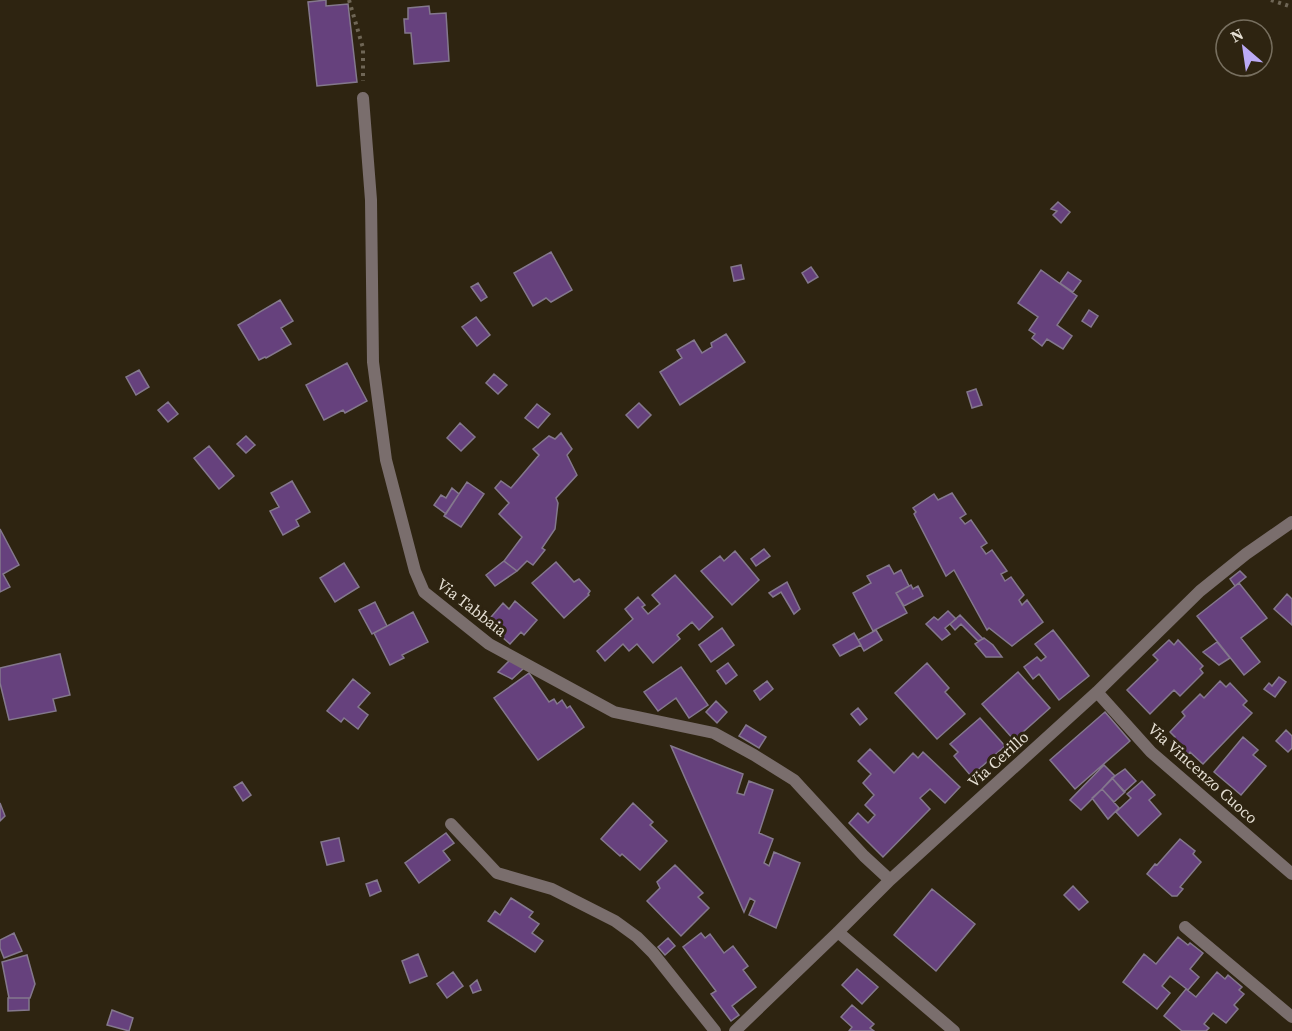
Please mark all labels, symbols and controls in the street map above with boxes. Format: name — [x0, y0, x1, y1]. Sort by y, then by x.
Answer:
north arrow — [1214, 18, 1274, 78]
text: N — [1226, 22, 1247, 47]
street label: Via Tabbaia — [432, 573, 512, 642]
street label: Via Vincenzo Cuoco — [1143, 718, 1263, 829]
street label: Via Cerillo — [963, 726, 1033, 792]

